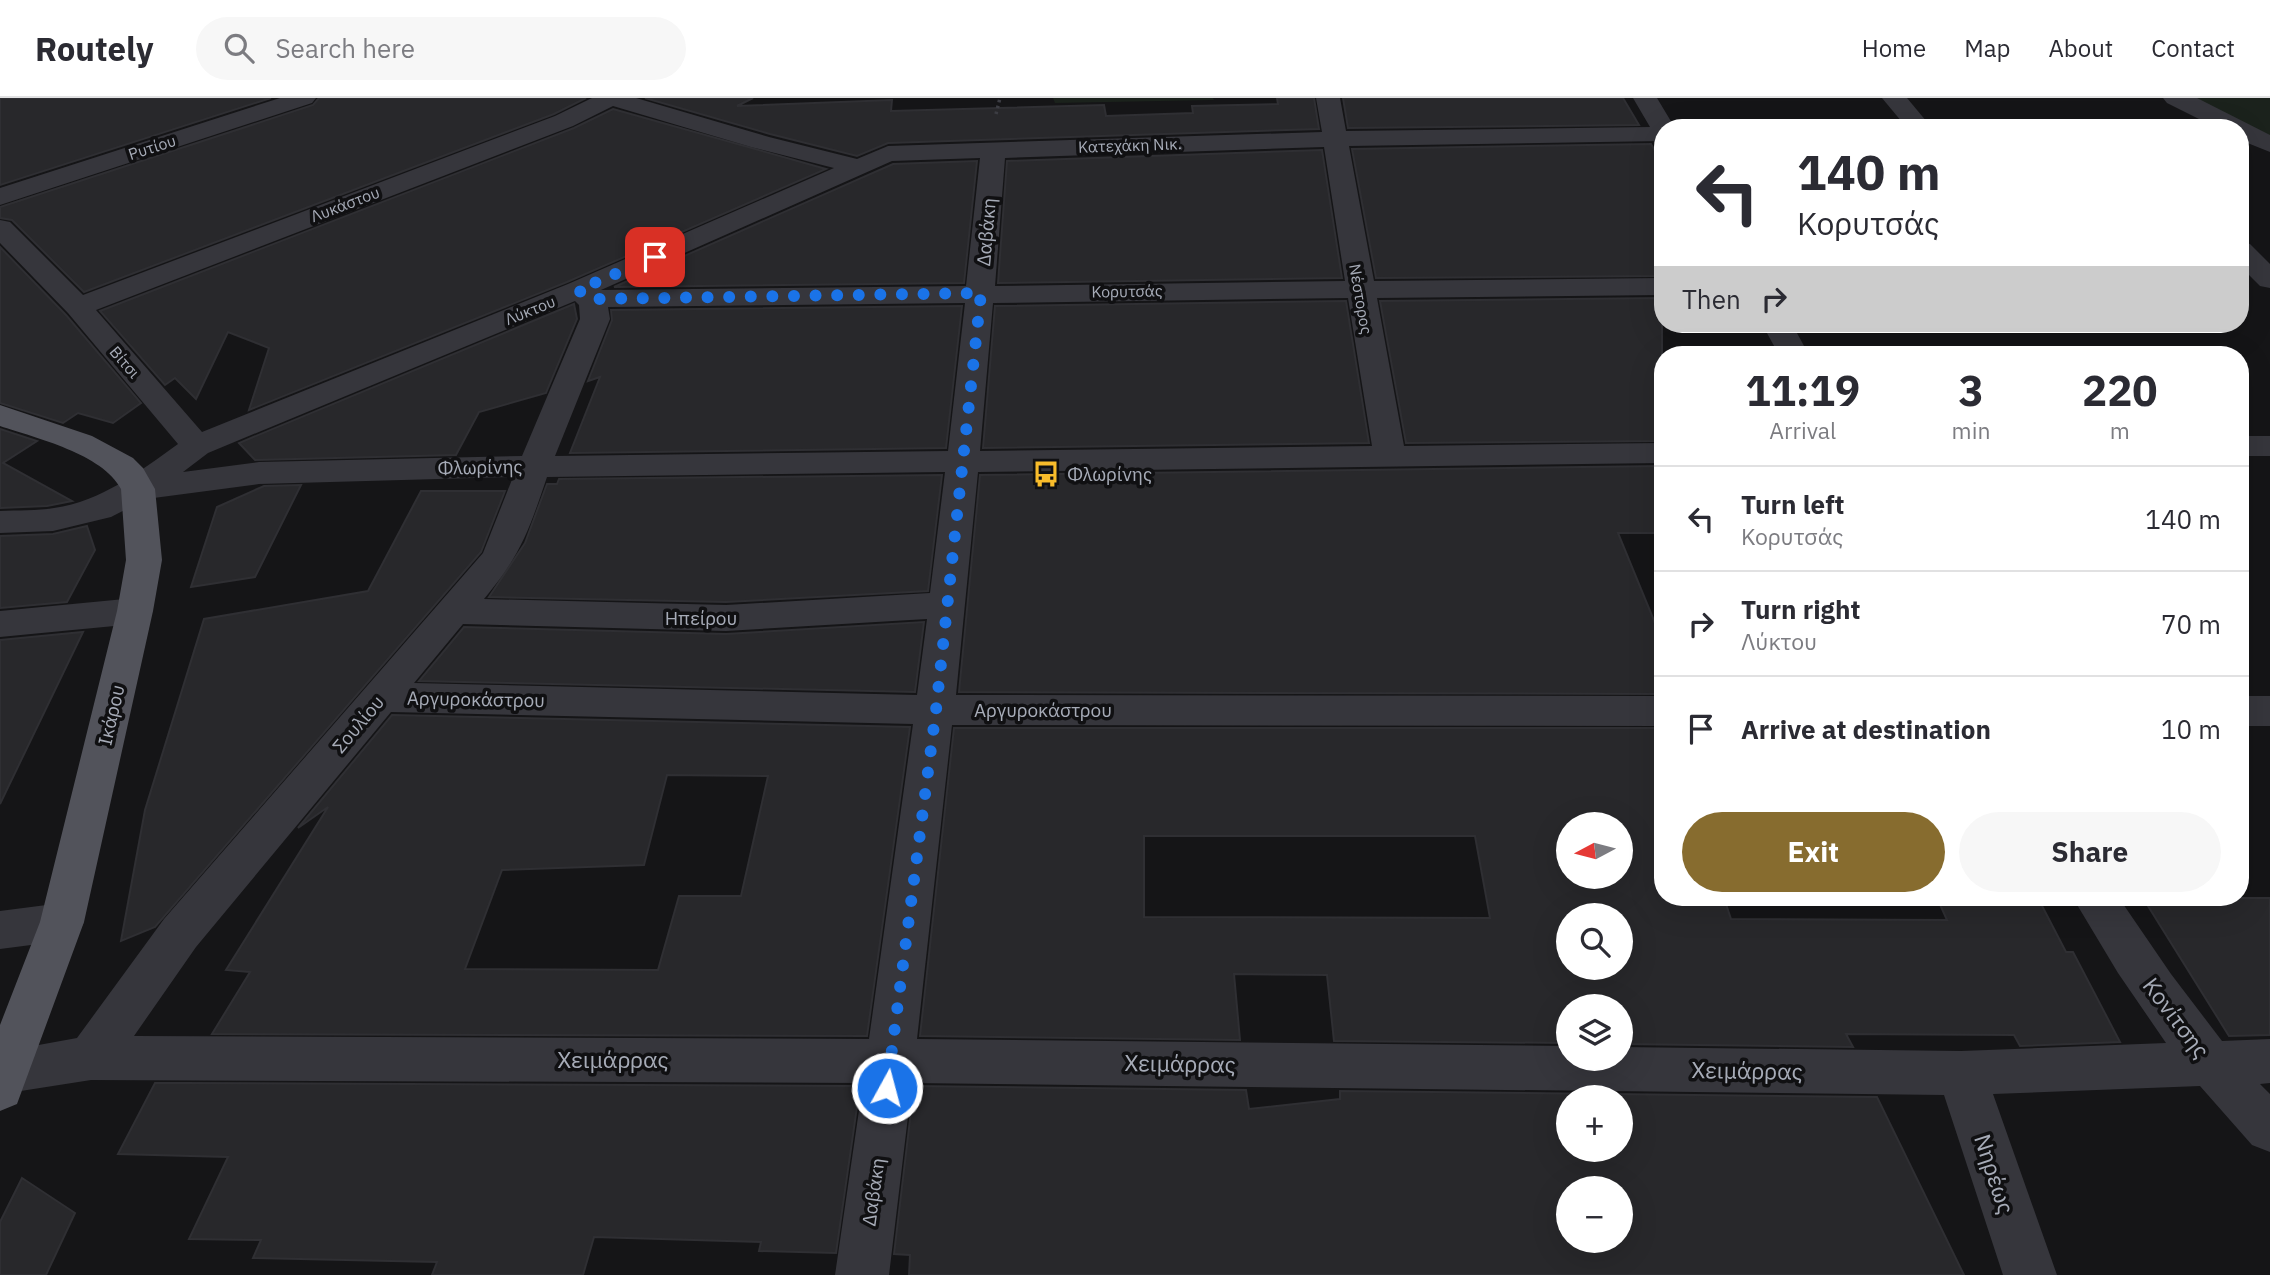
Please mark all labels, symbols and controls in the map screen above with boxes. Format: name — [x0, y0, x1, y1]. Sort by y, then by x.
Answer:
search box — [196, 17, 686, 80]
text: Routely — [35, 27, 154, 70]
icon: search — [220, 29, 258, 67]
text: Search here — [276, 31, 415, 65]
text: Home — [1862, 32, 1926, 64]
text: Map — [1964, 32, 2010, 64]
text: About — [2048, 32, 2113, 64]
text: Contact — [2151, 32, 2235, 64]
street label: Ρυτίου — [126, 130, 178, 164]
street label: Κατεχάκη Νικ. — [1078, 133, 1182, 157]
text: 140 m — [1797, 140, 1941, 203]
icon: left — [1682, 147, 1773, 238]
street label: Λυκάστου — [308, 182, 382, 226]
street label: Δαβάκη — [971, 197, 1001, 267]
text: Κορυτσάς — [1797, 202, 1939, 244]
pin — [625, 227, 685, 287]
icon: arrive — [636, 238, 674, 276]
street label: Νέστορος — [1345, 262, 1377, 336]
street label: Κορυτσάς — [1091, 280, 1163, 302]
icon: right — [1755, 280, 1793, 318]
text: Then — [1682, 282, 1741, 316]
street label: Λύκτου — [502, 291, 558, 329]
street label: Βίτσι — [106, 342, 145, 382]
text: 11:19 — [1745, 363, 1860, 418]
text: 3 — [1958, 363, 1984, 418]
text: 220 — [2082, 363, 2158, 418]
text: Arrival — [1769, 415, 1836, 445]
text: min — [1952, 415, 1990, 445]
text: m — [2110, 415, 2130, 445]
street label: Φλωρίνης — [437, 454, 523, 480]
bus stop icon: Φλωρίνης — [1031, 459, 1061, 489]
place label: Φλωρίνης — [1067, 462, 1152, 486]
text: Turn left — [1741, 487, 1844, 521]
icon: left — [1682, 500, 1720, 538]
text: 140 m — [2145, 502, 2221, 536]
text: Κορυτσάς — [1741, 521, 1843, 551]
text: Turn right — [1741, 592, 1860, 626]
icon: right — [1682, 605, 1720, 643]
street label: Ηπείρου — [665, 606, 737, 630]
text: 70 m — [2161, 607, 2221, 641]
text: Λύκτου — [1741, 626, 1817, 656]
street label: Ικάρου — [92, 682, 130, 748]
street label: Αργυροκάστρου — [407, 686, 545, 712]
street label: Σουλίου — [327, 690, 389, 758]
street label: Αργυροκάστρου — [974, 698, 1112, 722]
icon: arrive — [1682, 710, 1720, 748]
text: Arrive at destination — [1741, 712, 1991, 746]
text: 10 m — [2161, 712, 2221, 746]
north arrow — [1556, 812, 1633, 889]
map controls — [1556, 812, 1633, 1253]
button: Exit — [1682, 812, 1945, 892]
button: Share — [1959, 812, 2221, 892]
button: search — [1556, 903, 1633, 980]
street label: Κονίτσης — [2137, 971, 2217, 1064]
button: layers — [1556, 994, 1633, 1071]
street label: Χειμάρρας — [557, 1044, 669, 1074]
street label: Χειμάρρας — [1124, 1047, 1236, 1079]
position arrow — [850, 1051, 924, 1125]
street label: Χειμάρρας — [1691, 1054, 1803, 1086]
button: + — [1556, 1085, 1633, 1162]
street label: Νηρέως — [1968, 1130, 2022, 1217]
street label: Δαβάκη — [856, 1156, 890, 1228]
button: − — [1556, 1176, 1633, 1253]

